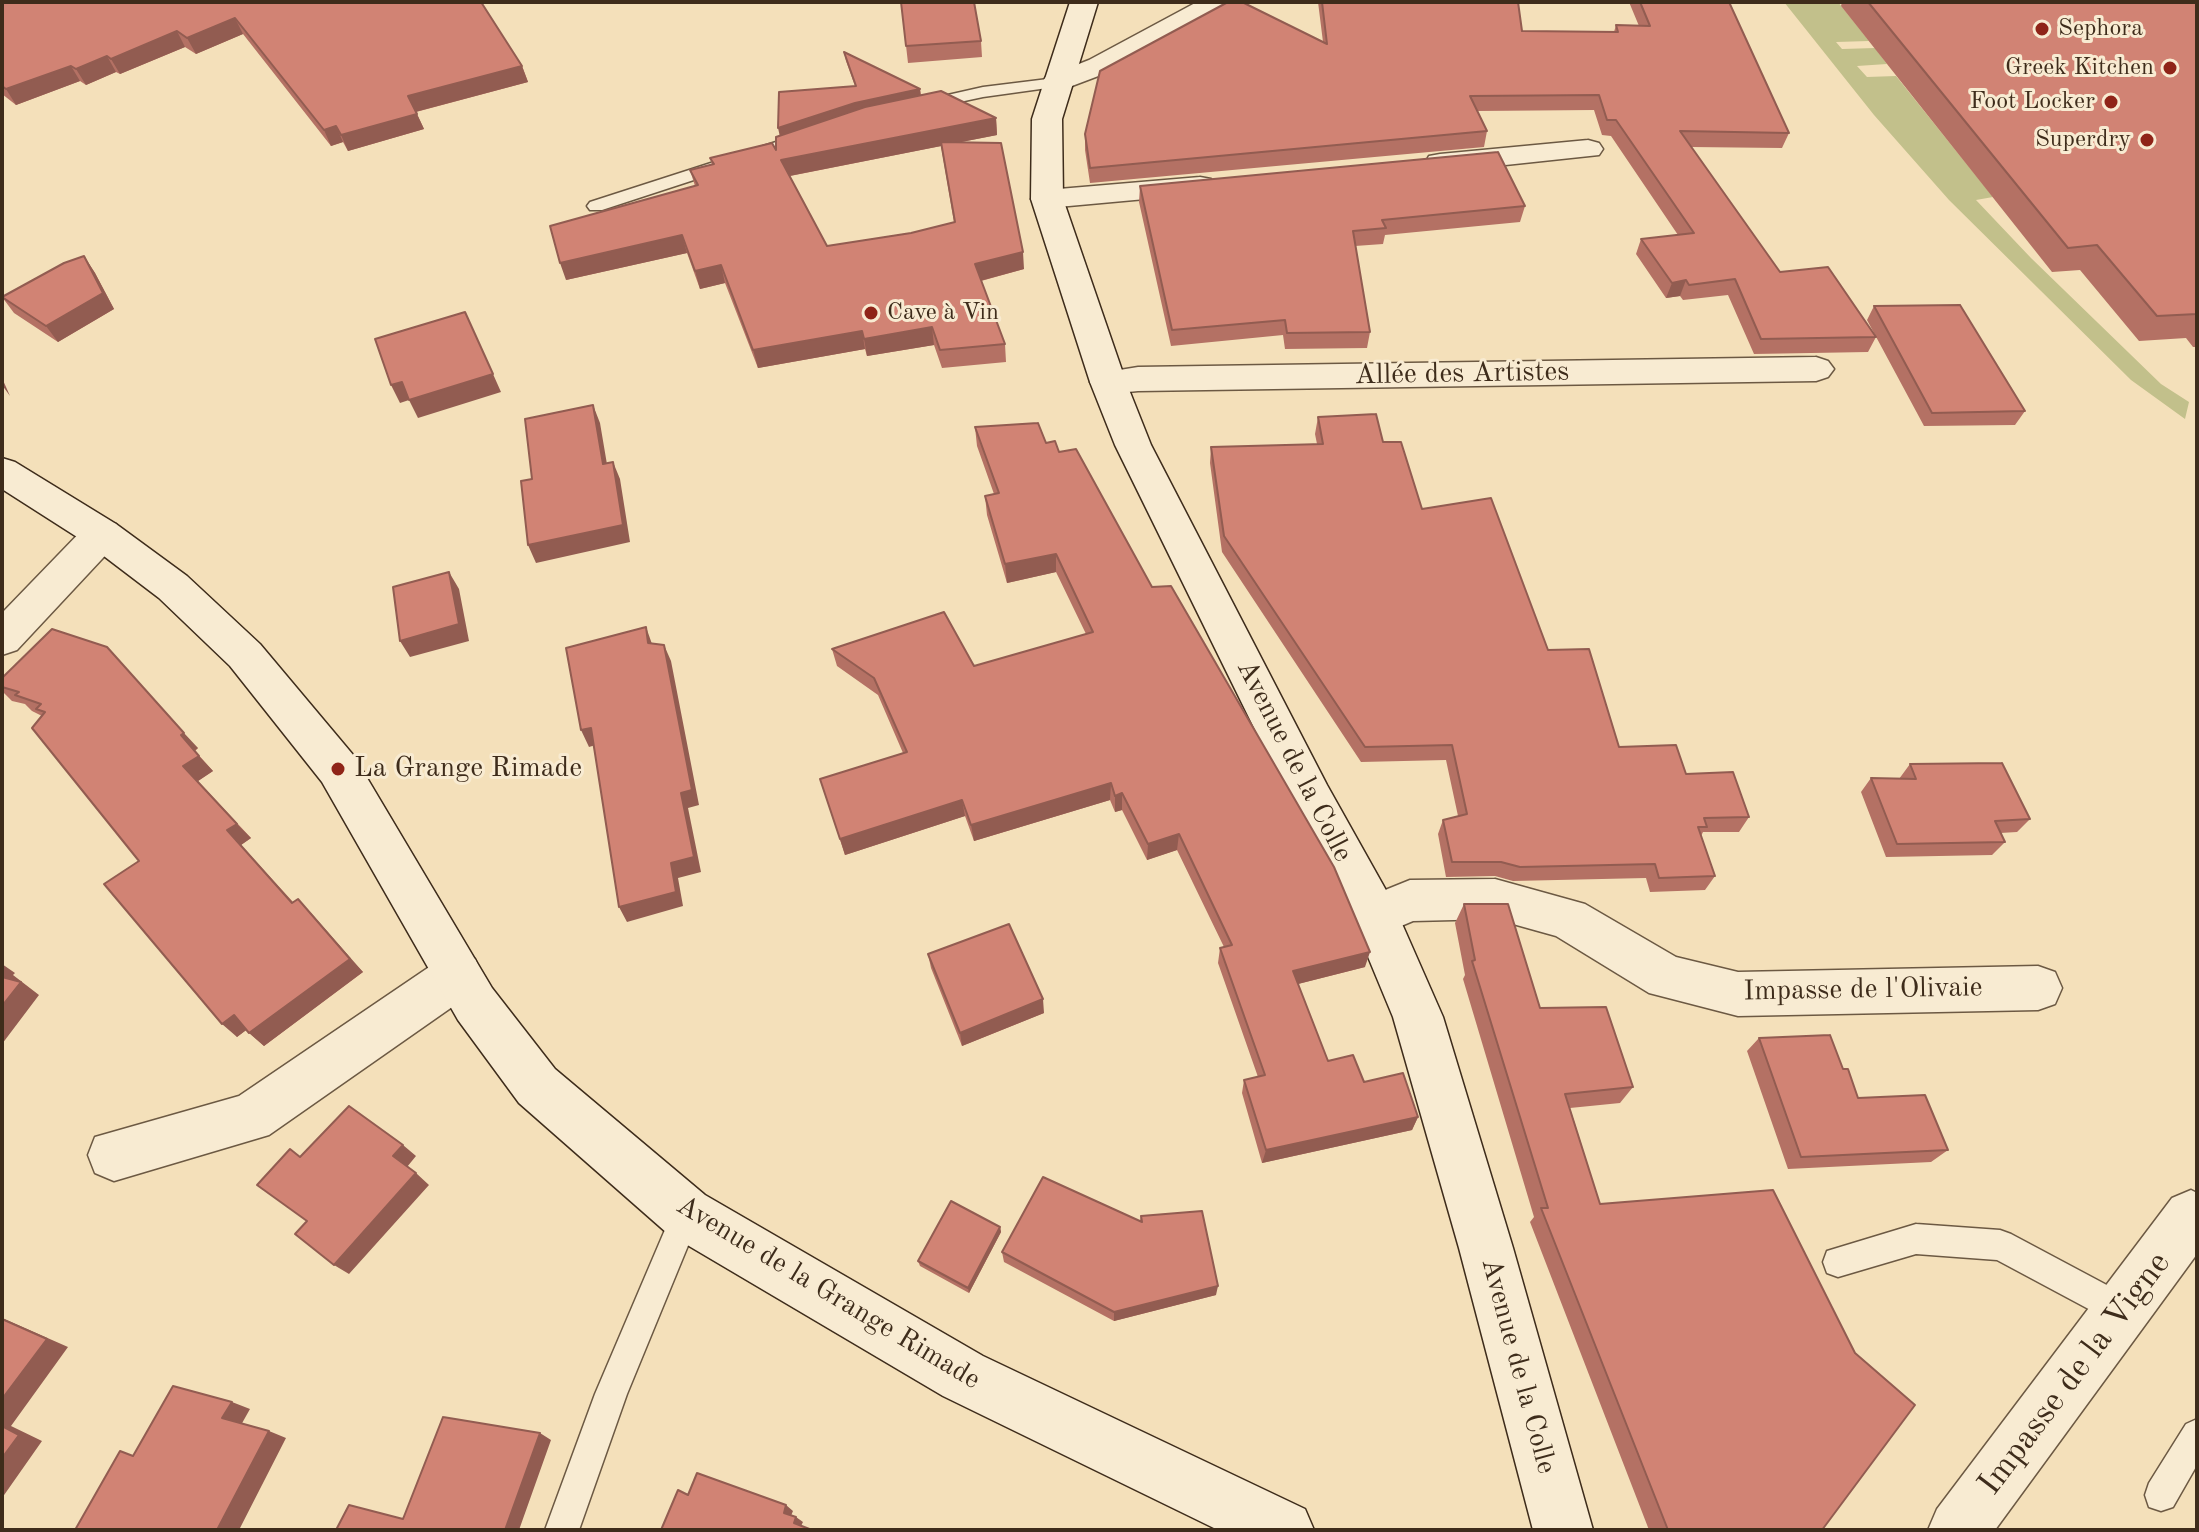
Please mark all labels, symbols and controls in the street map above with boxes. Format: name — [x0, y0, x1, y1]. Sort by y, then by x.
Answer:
place label: Sephora — [2058, 15, 2143, 43]
marker: Sephora — [2033, 20, 2051, 38]
place label: Greek Kitchen — [2005, 54, 2154, 82]
marker: Greek Kitchen — [2161, 59, 2179, 77]
place label: Foot Locker — [1970, 88, 2095, 116]
marker: Foot Locker — [2102, 93, 2120, 111]
place label: Superdry — [2035, 126, 2131, 154]
marker: Superdry — [2138, 131, 2156, 149]
place label: Cave à Vin — [887, 299, 999, 327]
marker: Cave à Vin — [862, 304, 880, 322]
street label: Allée des Artistes — [1354, 355, 1570, 393]
street label: Avenue de la Colle — [1229, 654, 1359, 868]
place label: La Grange Rimade — [354, 752, 582, 786]
marker: La Grange Rimade — [329, 760, 347, 778]
street label: Impasse de l'Olivaie — [1743, 971, 1983, 1009]
street label: Avenue de la Grange Rimade — [670, 1189, 986, 1397]
street label: Impasse de la Vigne — [1970, 1244, 2180, 1504]
street label: Avenue de la Colle — [1473, 1254, 1563, 1478]

